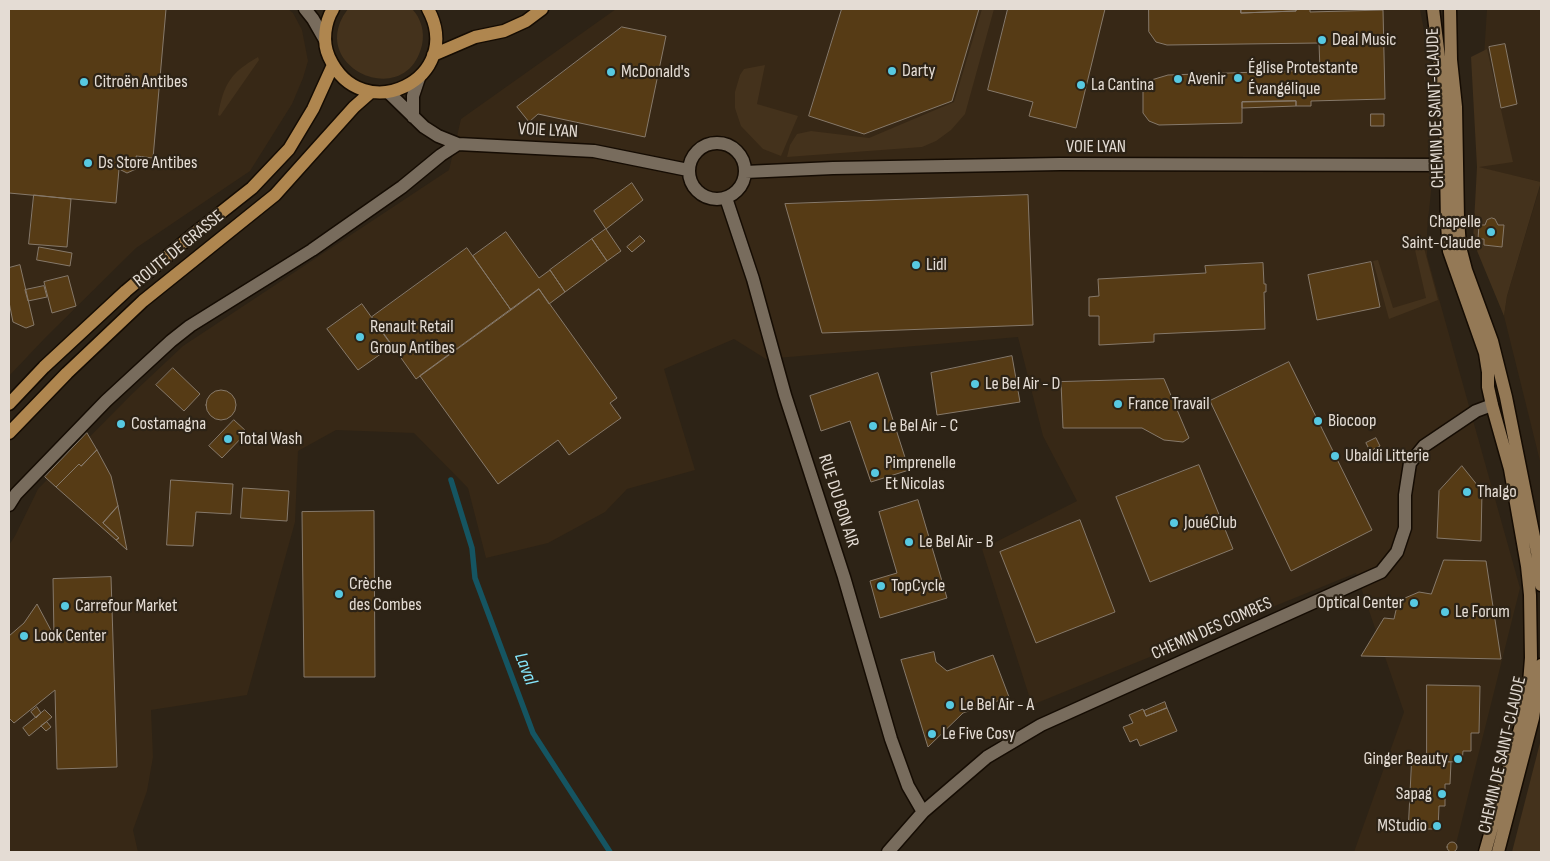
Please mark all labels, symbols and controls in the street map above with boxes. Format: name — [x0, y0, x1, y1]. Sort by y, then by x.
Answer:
street label: CHEMIN DE SAINT-CLAUDE — [1422, 27, 1450, 189]
place label: Deal Music — [1332, 29, 1396, 51]
marker: Deal Music — [1316, 34, 1328, 46]
place label: Église Protestante Évangélique — [1248, 57, 1358, 100]
place label: Darty — [902, 60, 936, 82]
place label: McDonald's — [621, 61, 690, 83]
marker: Darty — [886, 65, 898, 77]
marker: McDonald's — [605, 66, 617, 78]
place label: Avenir — [1188, 68, 1226, 90]
place label: Citroën Antibes — [94, 71, 188, 93]
marker: Église Protestante Évangélique — [1232, 72, 1244, 84]
marker: Avenir — [1172, 73, 1184, 85]
place label: La Cantina — [1091, 74, 1154, 96]
marker: Citroën Antibes — [78, 76, 90, 88]
marker: La Cantina — [1075, 79, 1087, 91]
street label: VOIE LYAN — [518, 119, 578, 143]
street label: VOIE LYAN — [1066, 136, 1126, 158]
place label: Ds Store Antibes — [98, 152, 198, 174]
marker: Ds Store Antibes — [82, 157, 94, 169]
street label: ROUTE DE GRASSE — [129, 206, 229, 292]
place label: Chapelle Saint-Claude — [1402, 211, 1481, 253]
marker: Chapelle Saint-Claude — [1485, 226, 1497, 238]
place label: Lidl — [926, 254, 947, 276]
marker: Lidl — [910, 259, 922, 271]
place label: Renault Retail Group Antibes — [370, 316, 455, 358]
marker: Renault Retail Group Antibes — [354, 331, 366, 343]
place label: Le Bel Air - D — [985, 373, 1060, 395]
marker: Le Bel Air - D — [969, 378, 981, 390]
place label: France Travail — [1128, 393, 1210, 415]
marker: France Travail — [1112, 398, 1124, 410]
place label: Biocoop — [1328, 410, 1376, 432]
place label: Costamagna — [131, 413, 206, 435]
place label: Le Bel Air - C — [883, 415, 958, 437]
marker: Biocoop — [1312, 415, 1324, 427]
marker: Costamagna — [115, 418, 127, 430]
marker: Le Bel Air - C — [867, 420, 879, 432]
place label: Total Wash — [238, 428, 302, 450]
marker: Total Wash — [222, 433, 234, 445]
place label: Ubaldi Litterie — [1345, 445, 1429, 467]
marker: Ubaldi Litterie — [1329, 450, 1341, 462]
street label: RUE DU BON AIR — [813, 452, 863, 550]
place label: Pimprenelle Et Nicolas — [885, 452, 956, 494]
marker: Pimprenelle Et Nicolas — [869, 467, 881, 479]
place label: Thalgo — [1477, 481, 1517, 503]
marker: Thalgo — [1461, 486, 1473, 498]
place label: JouéClub — [1184, 512, 1237, 534]
marker: JouéClub — [1168, 517, 1180, 529]
place label: Le Bel Air - B — [919, 531, 994, 553]
marker: Le Bel Air - B — [903, 536, 915, 548]
place label: Crèche des Combes — [349, 573, 422, 616]
place label: TopCycle — [891, 575, 945, 597]
marker: TopCycle — [875, 580, 887, 592]
marker: Crèche des Combes — [333, 588, 345, 600]
place label: Optical Center — [1317, 592, 1404, 614]
street label: CHEMIN DES COMBES — [1148, 593, 1276, 665]
place label: Carrefour Market — [75, 595, 178, 617]
marker: Optical Center — [1408, 597, 1420, 609]
marker: Carrefour Market — [59, 600, 71, 612]
place label: Le Forum — [1455, 601, 1510, 623]
marker: Le Forum — [1439, 606, 1451, 618]
place label: Look Center — [34, 625, 107, 647]
marker: Look Center — [18, 630, 30, 642]
water label: Laval — [509, 650, 541, 688]
street label: CHEMIN DE SAINT-CLAUDE — [1474, 674, 1532, 836]
place label: Le Bel Air - A — [960, 694, 1034, 716]
marker: Le Bel Air - A — [944, 699, 956, 711]
place label: Le Five Cosy — [942, 723, 1015, 745]
marker: Le Five Cosy — [926, 728, 938, 740]
place label: Ginger Beauty — [1363, 748, 1448, 770]
marker: Ginger Beauty — [1452, 753, 1464, 765]
place label: Sapag — [1396, 783, 1432, 805]
marker: Sapag — [1436, 788, 1448, 800]
place label: MStudio — [1377, 815, 1427, 837]
marker: MStudio — [1431, 820, 1443, 832]

